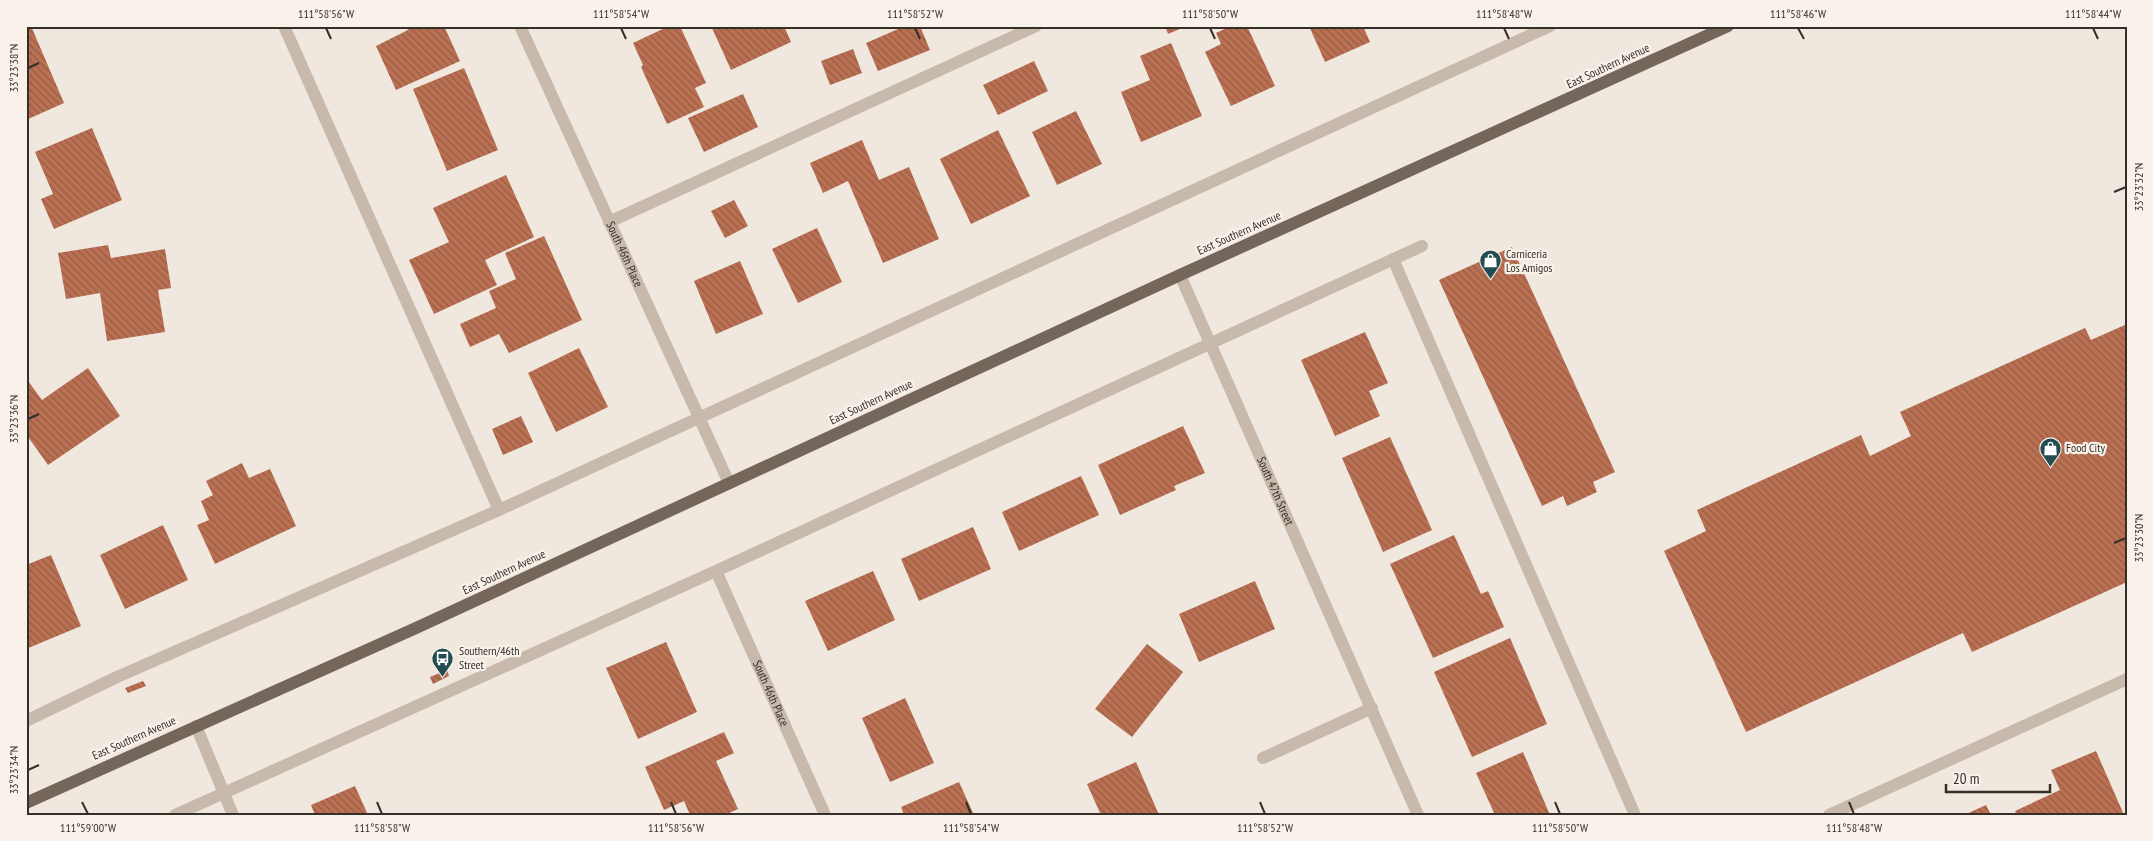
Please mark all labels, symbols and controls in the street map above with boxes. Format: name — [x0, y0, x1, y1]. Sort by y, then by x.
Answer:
text: 111°58'56"W — [298, 6, 354, 21]
text: 111°58'54"W — [593, 6, 649, 21]
text: 111°58'52"W — [887, 6, 943, 21]
text: 111°58'50"W — [1182, 6, 1238, 21]
text: 111°58'48"W — [1476, 6, 1532, 21]
text: 111°58'46"W — [1770, 6, 1826, 21]
text: 111°58'44"W — [2065, 6, 2121, 21]
street label: East Southern Avenue — [1564, 40, 1652, 91]
text: 33°23'38"N — [6, 44, 21, 92]
text: 33°23'32"N — [2131, 163, 2146, 211]
street label: East Southern Avenue — [1195, 207, 1283, 258]
street label: South 46th Place — [603, 219, 646, 289]
place label: Carniceria Los Amigos — [1506, 246, 1552, 275]
shop icon: Carniceria Los Amigos — [1478, 249, 1502, 280]
street label: East Southern Avenue — [827, 376, 915, 427]
text: 33°23'36"N — [6, 395, 21, 443]
shop icon: Food City — [2038, 436, 2062, 467]
place label: Food City — [2066, 440, 2105, 455]
street label: South 47th Street — [1254, 454, 1298, 528]
text: 33°23'30"N — [2131, 514, 2146, 562]
street label: East Southern Avenue — [460, 546, 548, 597]
place label: Southern/46th Street — [459, 643, 520, 672]
bus stop icon: Southern/46th Street — [431, 646, 455, 677]
street label: South 46th Place — [750, 658, 792, 729]
street label: East Southern Avenue — [90, 712, 178, 763]
text: 33°23'34"N — [6, 746, 21, 794]
scale bar — [1946, 761, 2049, 793]
text: 20 m — [1953, 769, 1979, 788]
text: 111°59'00"W — [60, 820, 116, 835]
text: 111°58'58"W — [354, 820, 410, 835]
text: 111°58'56"W — [648, 820, 704, 835]
text: 111°58'54"W — [943, 820, 999, 835]
text: 111°58'52"W — [1237, 820, 1293, 835]
text: 111°58'50"W — [1532, 820, 1588, 835]
text: 111°58'48"W — [1826, 820, 1882, 835]

